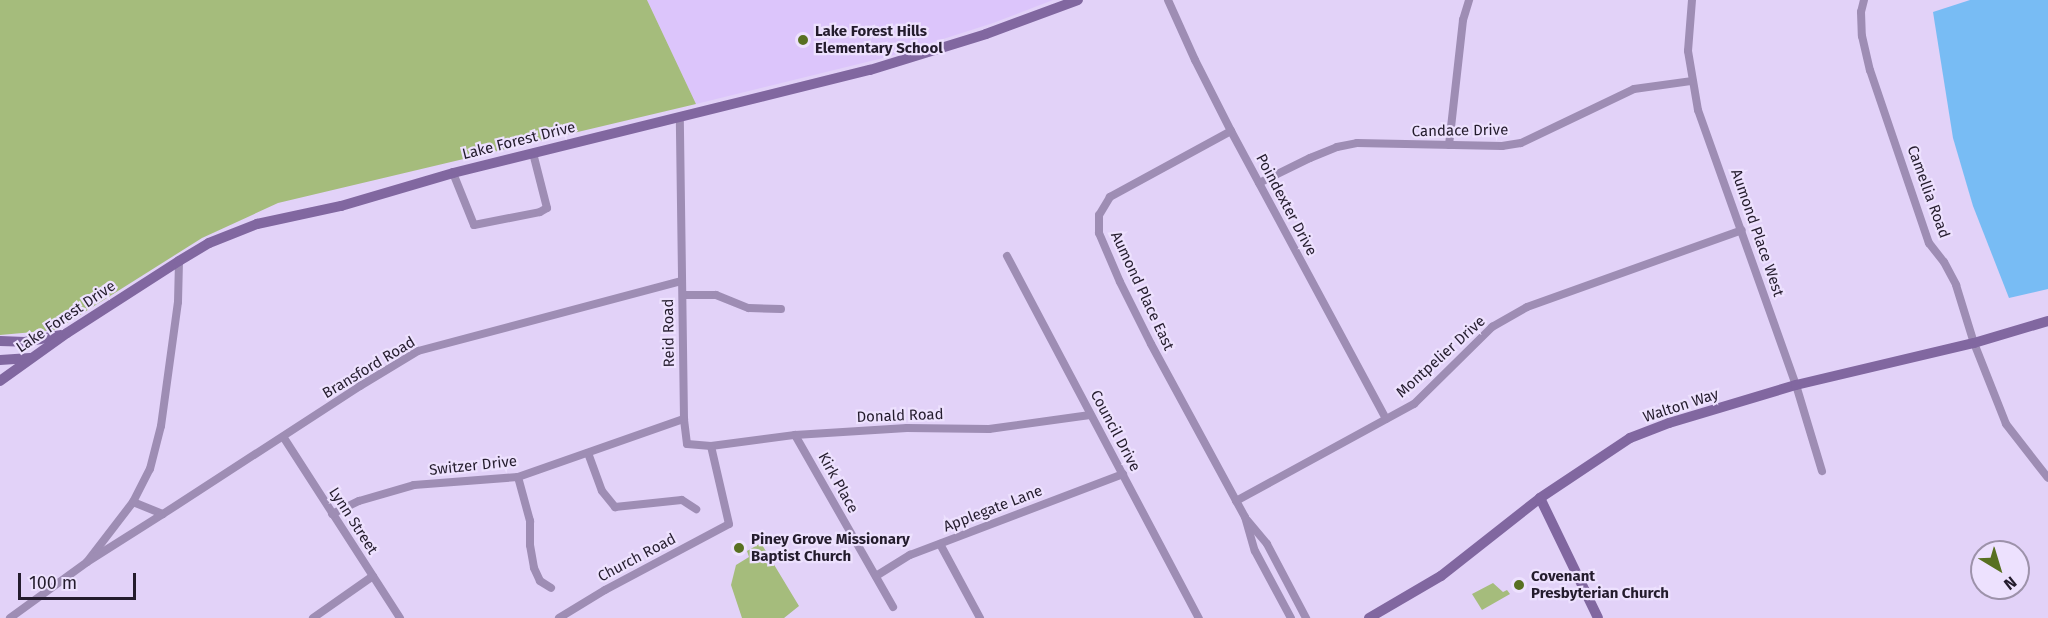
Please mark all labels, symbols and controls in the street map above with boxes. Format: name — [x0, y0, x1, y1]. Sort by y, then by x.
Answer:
place label: Lake Forest Hills Elementary School — [815, 22, 943, 57]
marker: Lake Forest Hills Elementary School — [796, 33, 810, 47]
street label: Lake Forest Drive — [461, 118, 577, 164]
street label: Candace Drive — [1412, 121, 1508, 141]
street label: Camellia Road — [1903, 143, 1953, 241]
street label: Poindexter Drive — [1252, 151, 1320, 259]
street label: Aumond Place West — [1727, 167, 1787, 299]
street label: Aumond Place East — [1107, 229, 1177, 353]
street label: Lake Forest Drive — [13, 277, 119, 357]
street label: Reid Road — [659, 298, 679, 368]
street label: Montpelier Drive — [1393, 312, 1489, 402]
street label: Bransford Road — [319, 333, 419, 403]
street label: Walton Way — [1641, 385, 1721, 427]
street label: Council Drive — [1086, 387, 1144, 475]
street label: Donald Road — [856, 405, 944, 427]
street label: Kirk Place — [814, 450, 862, 516]
street label: Switzer Drive — [428, 452, 518, 480]
street label: Applegate Lane — [941, 482, 1045, 536]
street label: Lynn Street — [325, 484, 381, 558]
street label: Church Road — [595, 530, 679, 586]
place label: Piney Grove Missionary Baptist Church — [751, 530, 910, 565]
north arrow — [1970, 540, 2030, 600]
marker: Piney Grove Missionary Baptist Church — [732, 541, 746, 555]
scale bar — [21, 561, 140, 599]
place label: Covenant Presbyterian Church — [1531, 567, 1669, 602]
text: 100 m — [29, 572, 77, 594]
text: N — [2000, 572, 2020, 594]
marker: Covenant Presbyterian Church — [1512, 578, 1526, 592]

